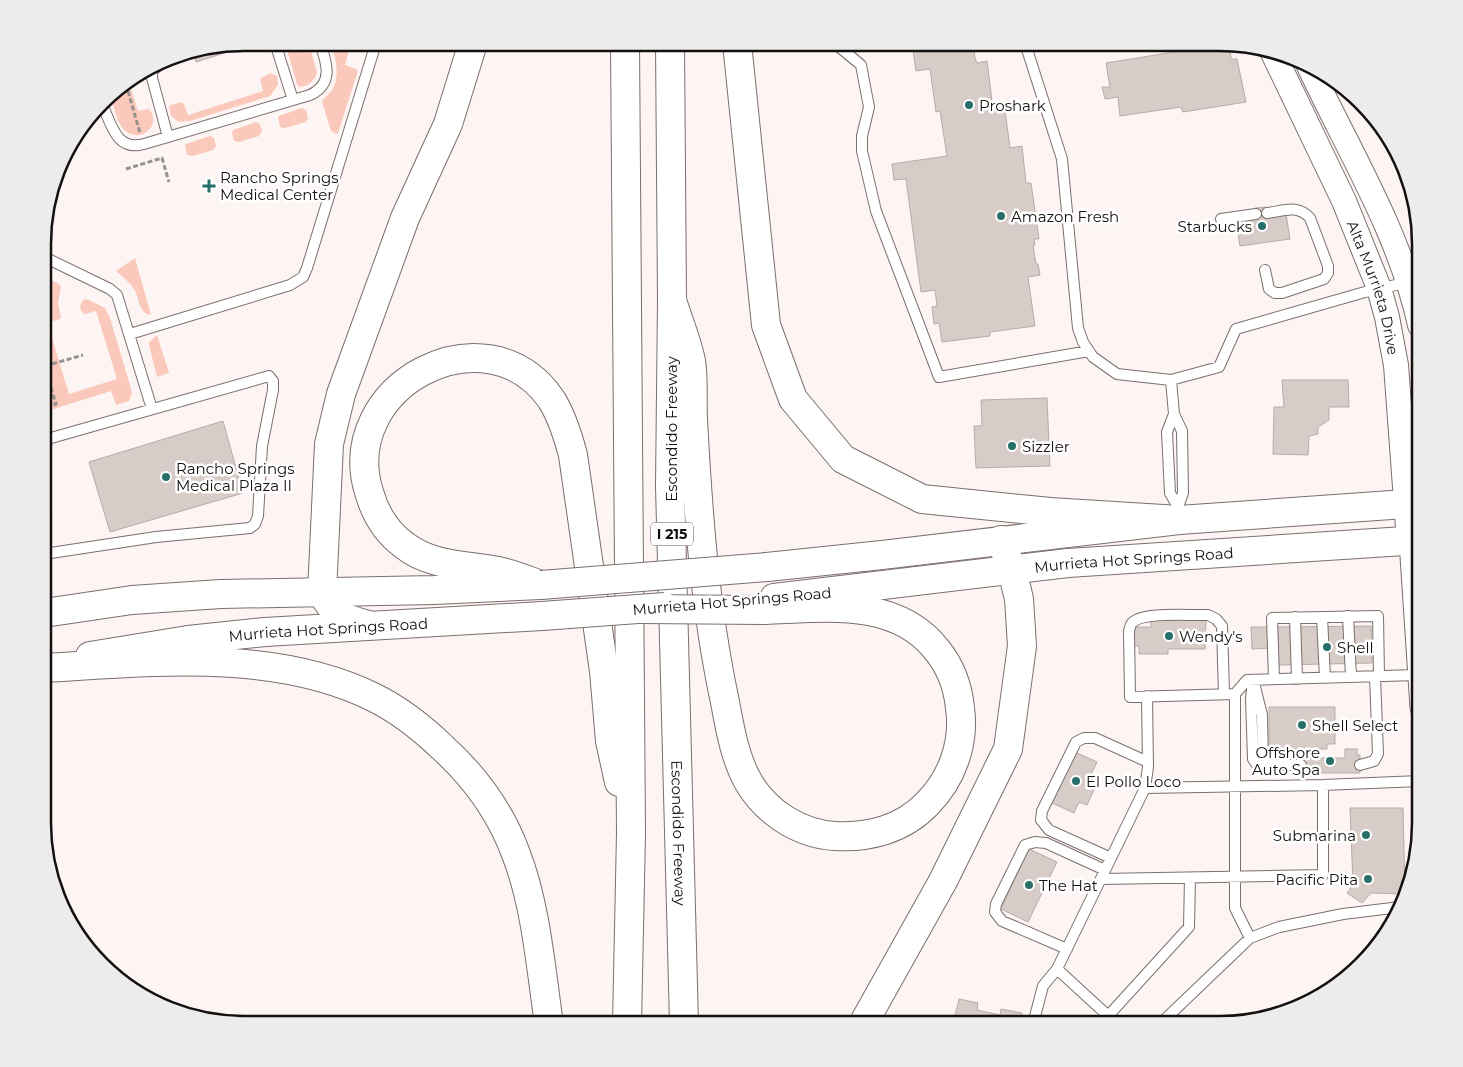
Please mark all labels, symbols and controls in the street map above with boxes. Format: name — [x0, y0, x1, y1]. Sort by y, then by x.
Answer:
place label: Proshark — [979, 96, 1046, 115]
marker: Proshark — [963, 99, 975, 111]
place label: Rancho Springs Medical Center — [220, 168, 339, 204]
marker: Rancho Springs Medical Center — [202, 179, 216, 193]
place label: Amazon Fresh — [1011, 207, 1119, 226]
marker: Amazon Fresh — [995, 210, 1007, 222]
place label: Starbucks — [1178, 217, 1252, 236]
street label: Alta Murrieta Drive — [1343, 217, 1403, 356]
marker: Starbucks — [1256, 220, 1268, 232]
street label: Escondido Freeway — [662, 355, 681, 502]
place label: Sizzler — [1022, 437, 1070, 456]
marker: Sizzler — [1006, 440, 1018, 452]
place label: Rancho Springs Medical Plaza II — [176, 459, 295, 495]
marker: Rancho Springs Medical Plaza II — [160, 471, 172, 483]
road number: I 215 — [651, 522, 693, 546]
street label: Murrieta Hot Springs Road — [1033, 543, 1234, 576]
street label: Murrieta Hot Springs Road — [632, 583, 832, 619]
street label: Murrieta Hot Springs Road — [228, 613, 429, 645]
place label: Wendy's — [1179, 627, 1243, 646]
marker: Wendy's — [1163, 630, 1175, 642]
place label: Shell — [1337, 638, 1374, 657]
marker: Shell — [1321, 641, 1333, 653]
place label: Shell Select — [1312, 716, 1398, 735]
marker: Shell Select — [1296, 719, 1308, 731]
place label: Offshore Auto Spa — [1252, 743, 1320, 779]
marker: Offshore Auto Spa — [1324, 755, 1336, 767]
street label: Escondido Freeway — [668, 760, 690, 907]
place label: El Pollo Loco — [1086, 772, 1181, 791]
marker: El Pollo Loco — [1070, 775, 1082, 787]
place label: Submarina — [1273, 826, 1356, 845]
marker: Submarina — [1360, 829, 1372, 841]
place label: Pacific Pita — [1276, 870, 1358, 889]
marker: Pacific Pita — [1362, 873, 1374, 885]
place label: The Hat — [1039, 876, 1098, 895]
marker: The Hat — [1023, 879, 1035, 891]

